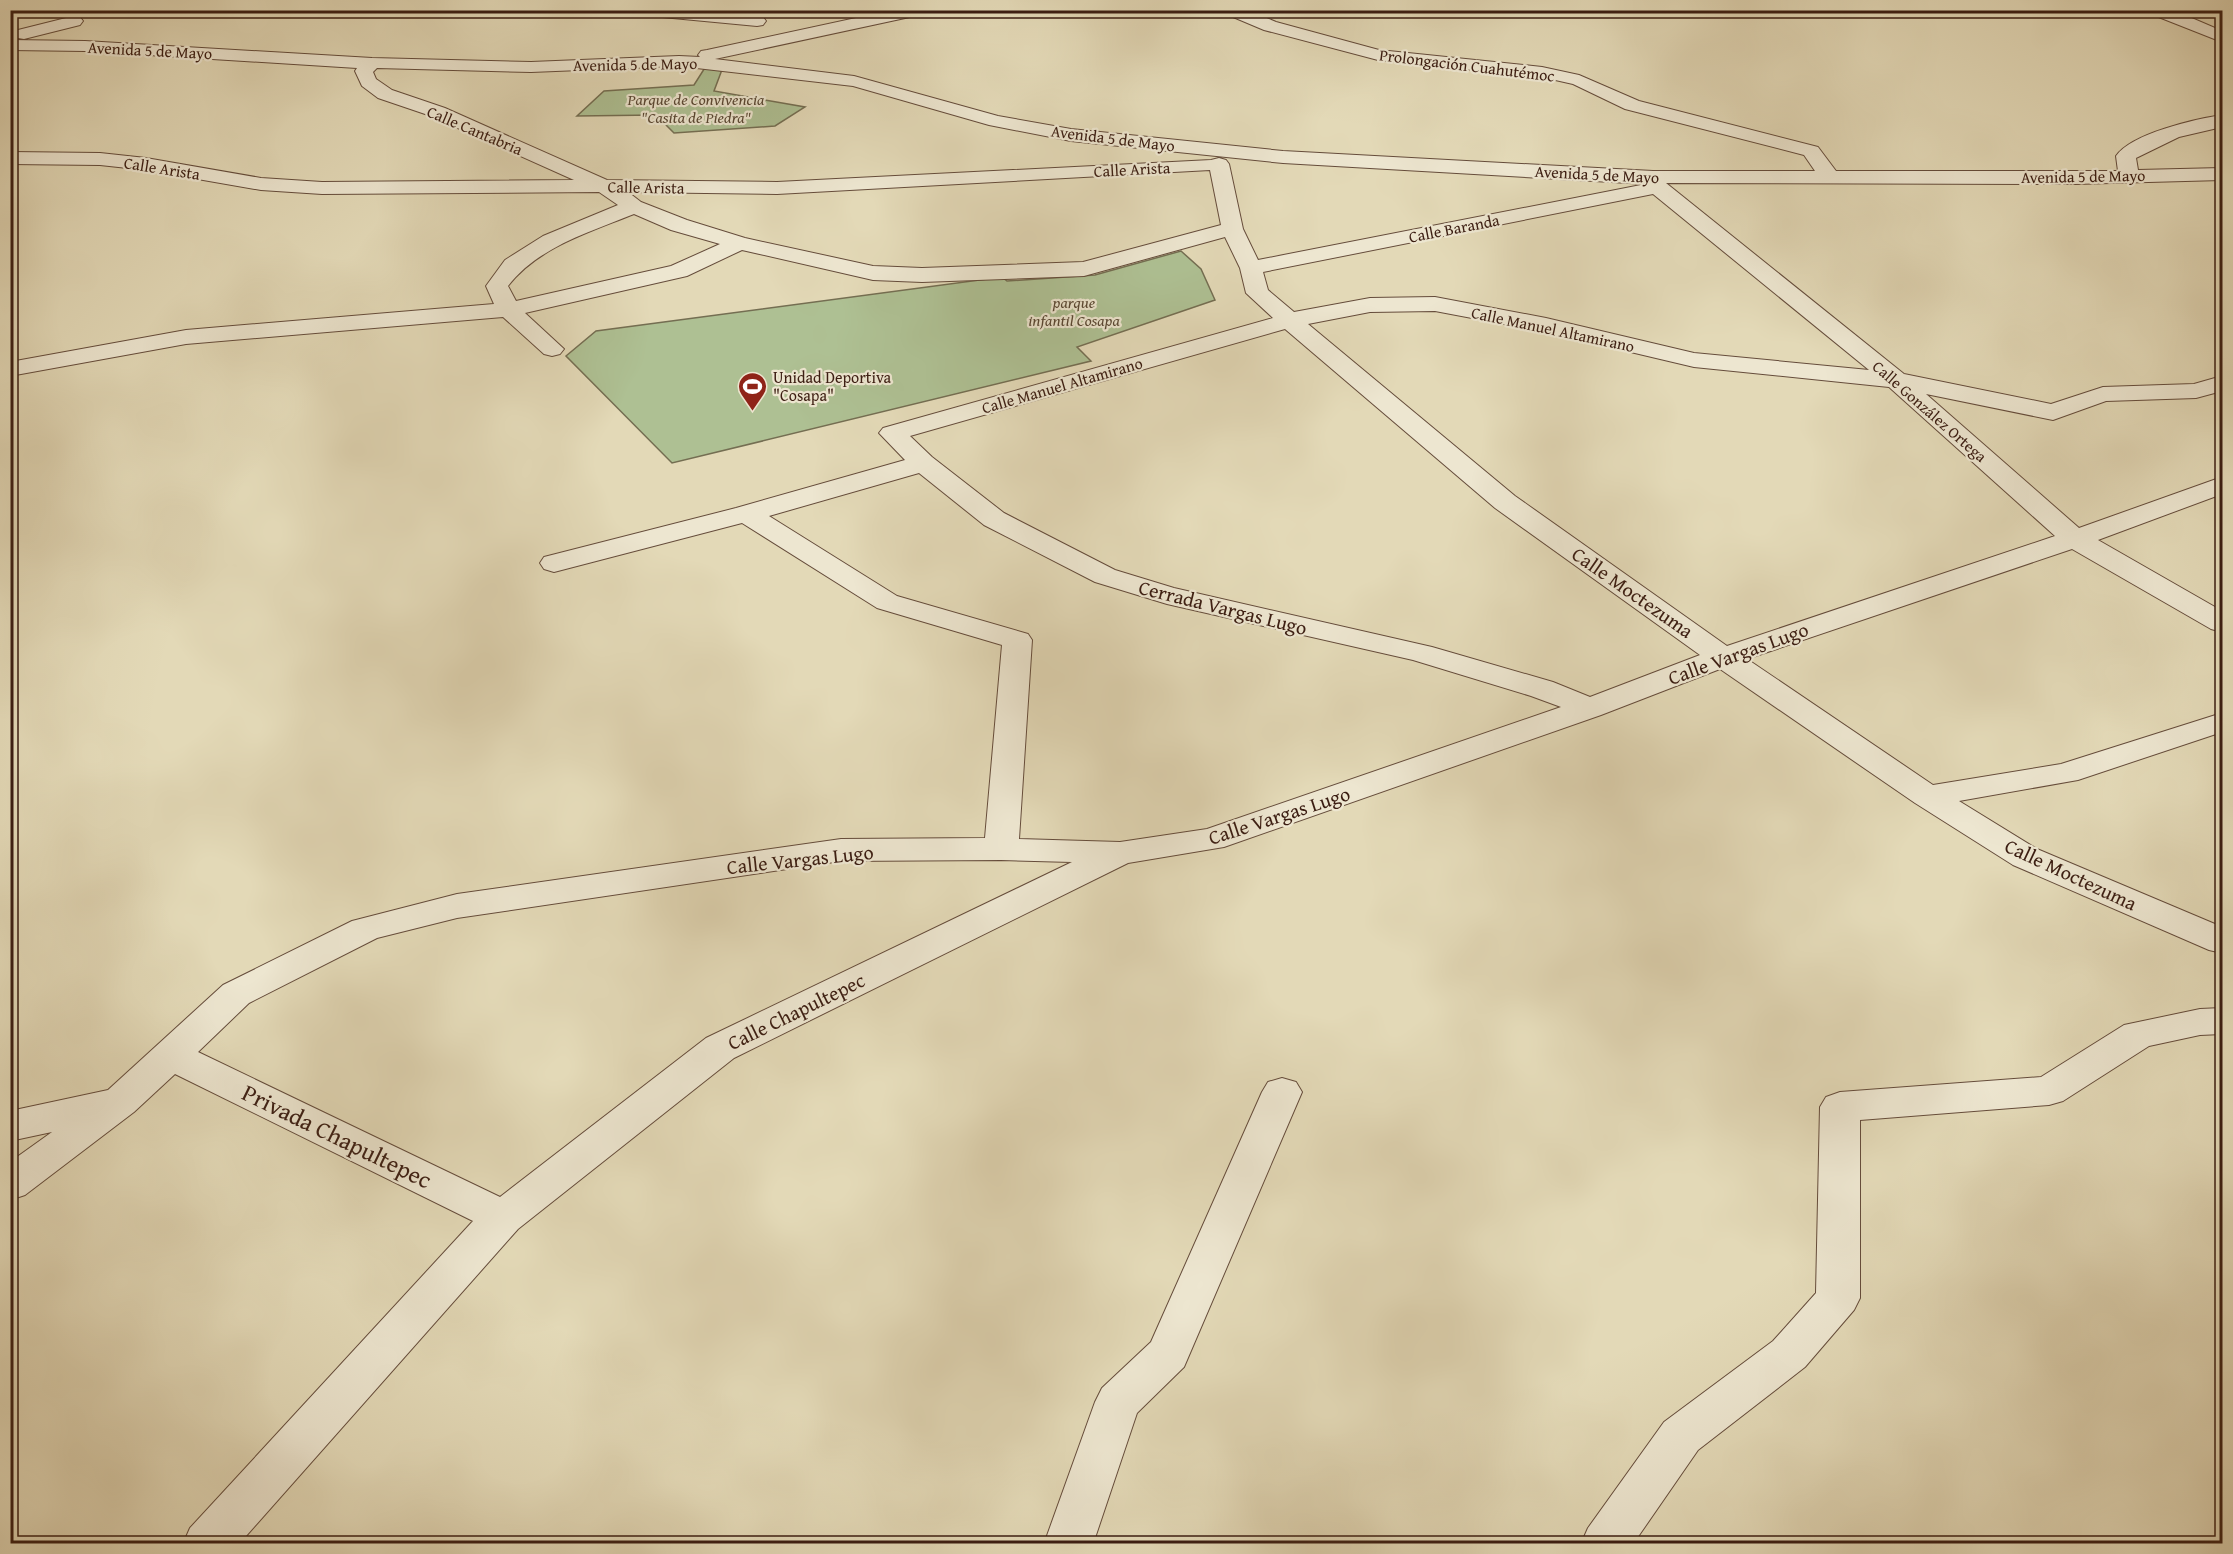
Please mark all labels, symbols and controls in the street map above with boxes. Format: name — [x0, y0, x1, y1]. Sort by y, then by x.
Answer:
street label: Avenida 5 de Mayo — [87, 35, 213, 65]
street label: Prolongación Cuahutémoc — [1378, 42, 1556, 88]
street label: Avenida 5 de Mayo — [573, 51, 697, 77]
park label: Parque de Convivencia "Casita de Piedra" — [627, 87, 765, 129]
street label: Calle Cantabria — [424, 99, 527, 161]
street label: Avenida 5 de Mayo — [1050, 119, 1176, 157]
street label: Calle Arista — [122, 150, 202, 186]
street label: Calle Arista — [1093, 155, 1171, 183]
street label: Avenida 5 de Mayo — [1534, 159, 1660, 189]
street label: Avenida 5 de Mayo — [2021, 163, 2145, 189]
street label: Calle Arista — [607, 174, 685, 200]
street label: Calle Baranda — [1407, 207, 1502, 249]
park label: parque infantil Cosapa — [1028, 290, 1120, 332]
street label: Calle Manuel Altamirano — [1469, 300, 1637, 358]
street label: Calle Manuel Altamirano — [979, 351, 1145, 419]
street label: Calle González Ortega — [1867, 354, 1993, 468]
place label: Unidad Deportiva "Cosapa" — [773, 365, 892, 407]
sports icon: Unidad Deportiva "Cosapa" — [736, 370, 768, 412]
street label: Calle Moctezuma — [1566, 539, 1700, 645]
street label: Cerrada Vargas Lugo — [1136, 572, 1310, 642]
street label: Calle Vargas Lugo — [1664, 614, 1812, 692]
street label: Calle Vargas Lugo — [1204, 778, 1354, 852]
street label: Calle Moctezuma — [2000, 831, 2142, 918]
street label: Calle Vargas Lugo — [725, 837, 875, 881]
street label: Calle Chapultepec — [722, 965, 870, 1057]
street label: Privada Chapultepec — [236, 1075, 438, 1197]

